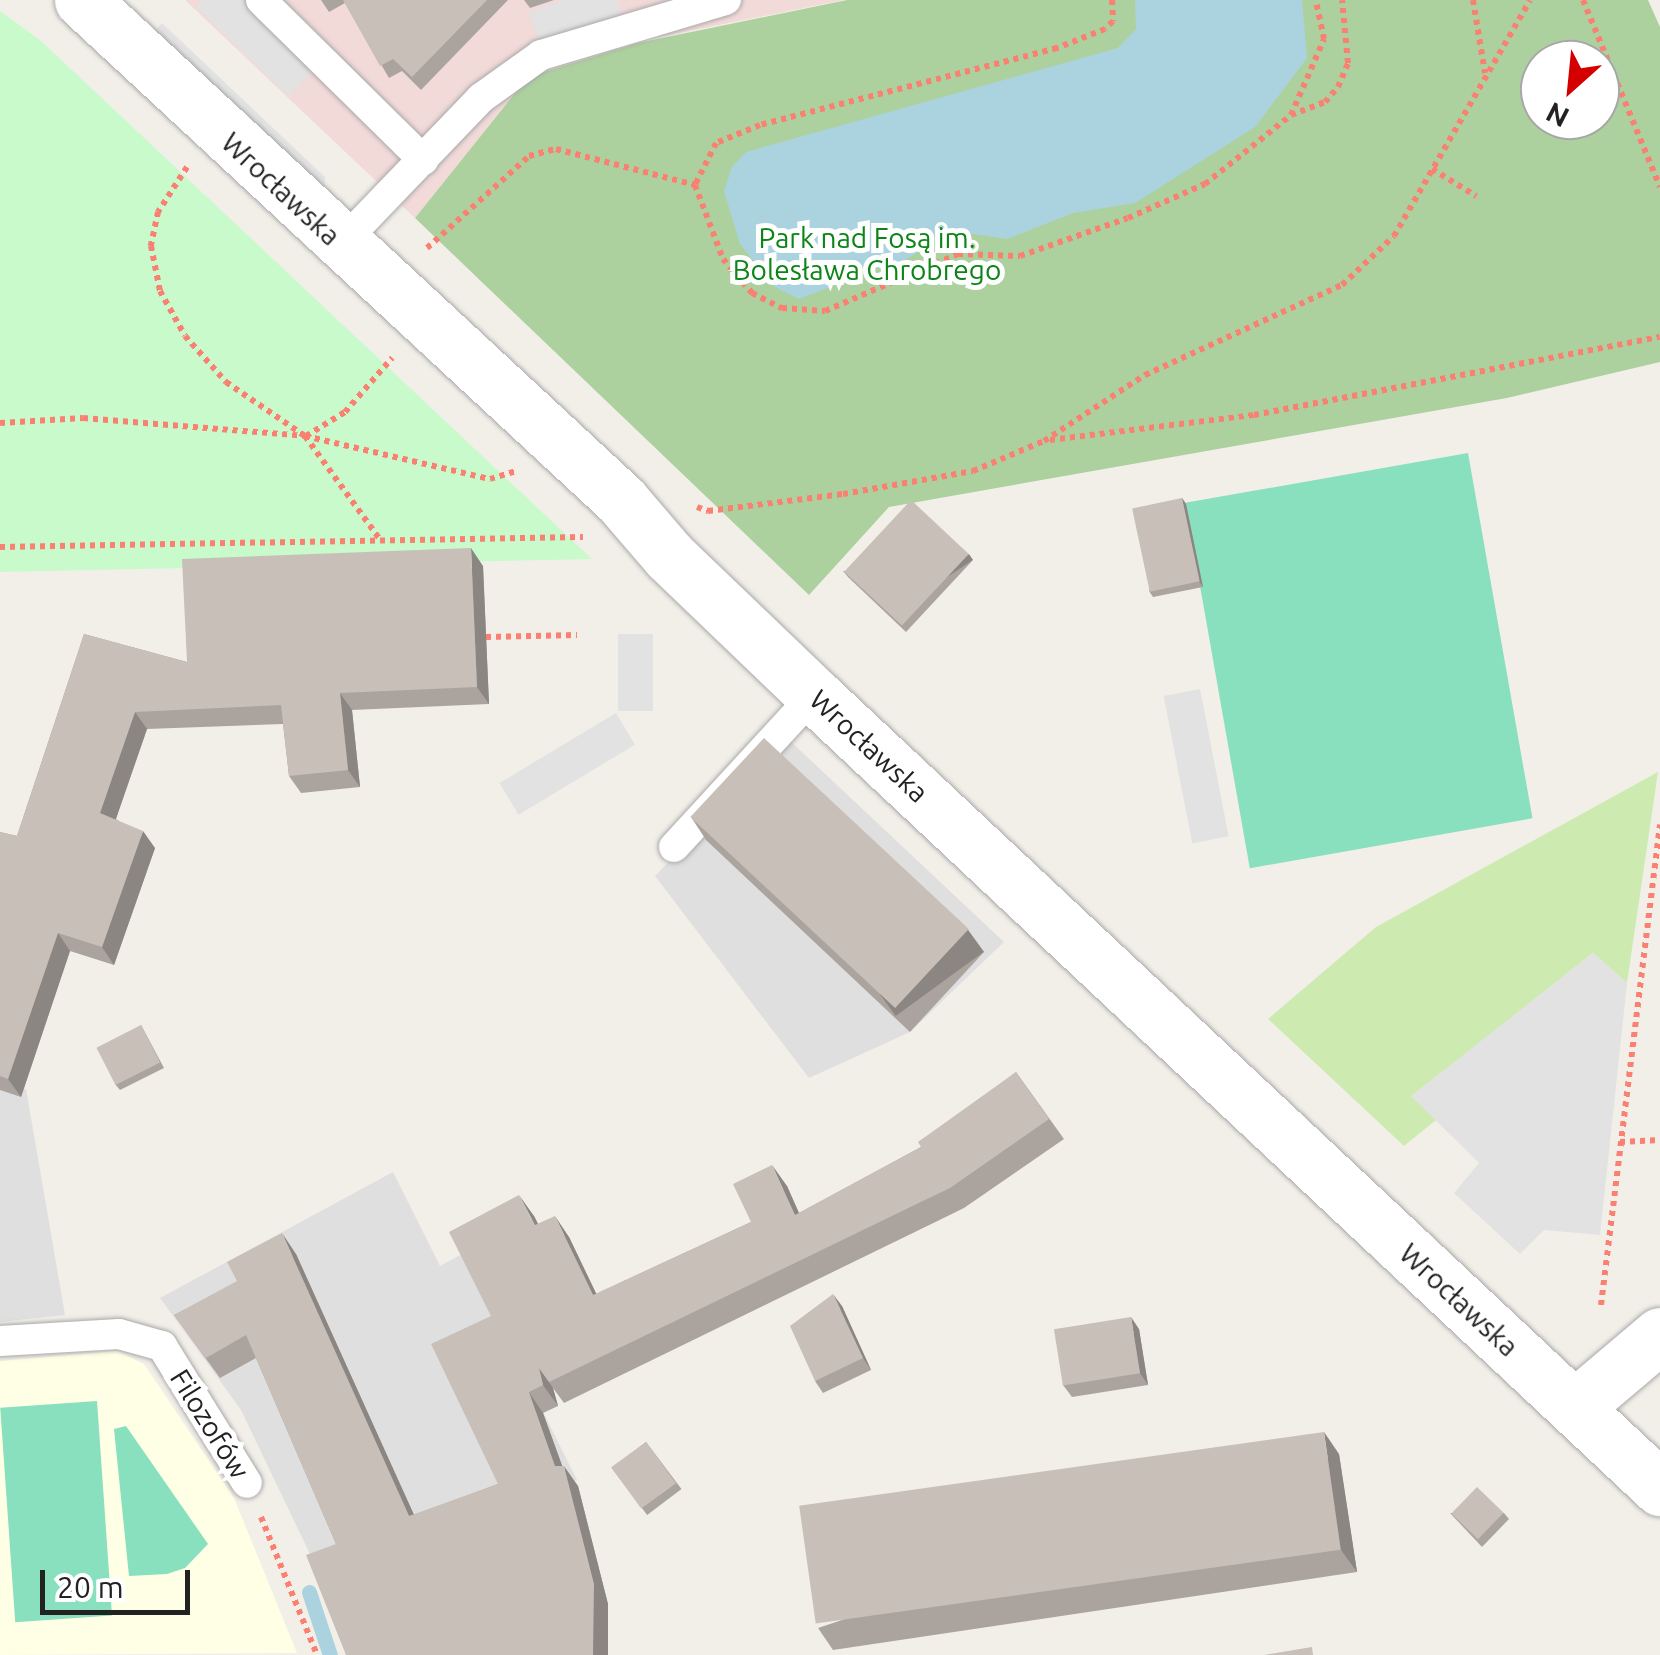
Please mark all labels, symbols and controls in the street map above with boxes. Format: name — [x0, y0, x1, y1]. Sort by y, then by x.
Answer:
north arrow — [1520, 40, 1620, 140]
text: N — [1541, 97, 1573, 134]
street label: Wrocławska — [215, 126, 347, 252]
park label: Park nad Fosą im. Bolesława Chrobrego — [733, 221, 1001, 287]
street label: Wrocławska — [803, 683, 935, 809]
street label: Wrocławska — [1393, 1237, 1525, 1363]
street label: Filozofów — [163, 1363, 257, 1485]
scale bar — [45, 1550, 195, 1612]
text: 20 m — [57, 1570, 124, 1604]

